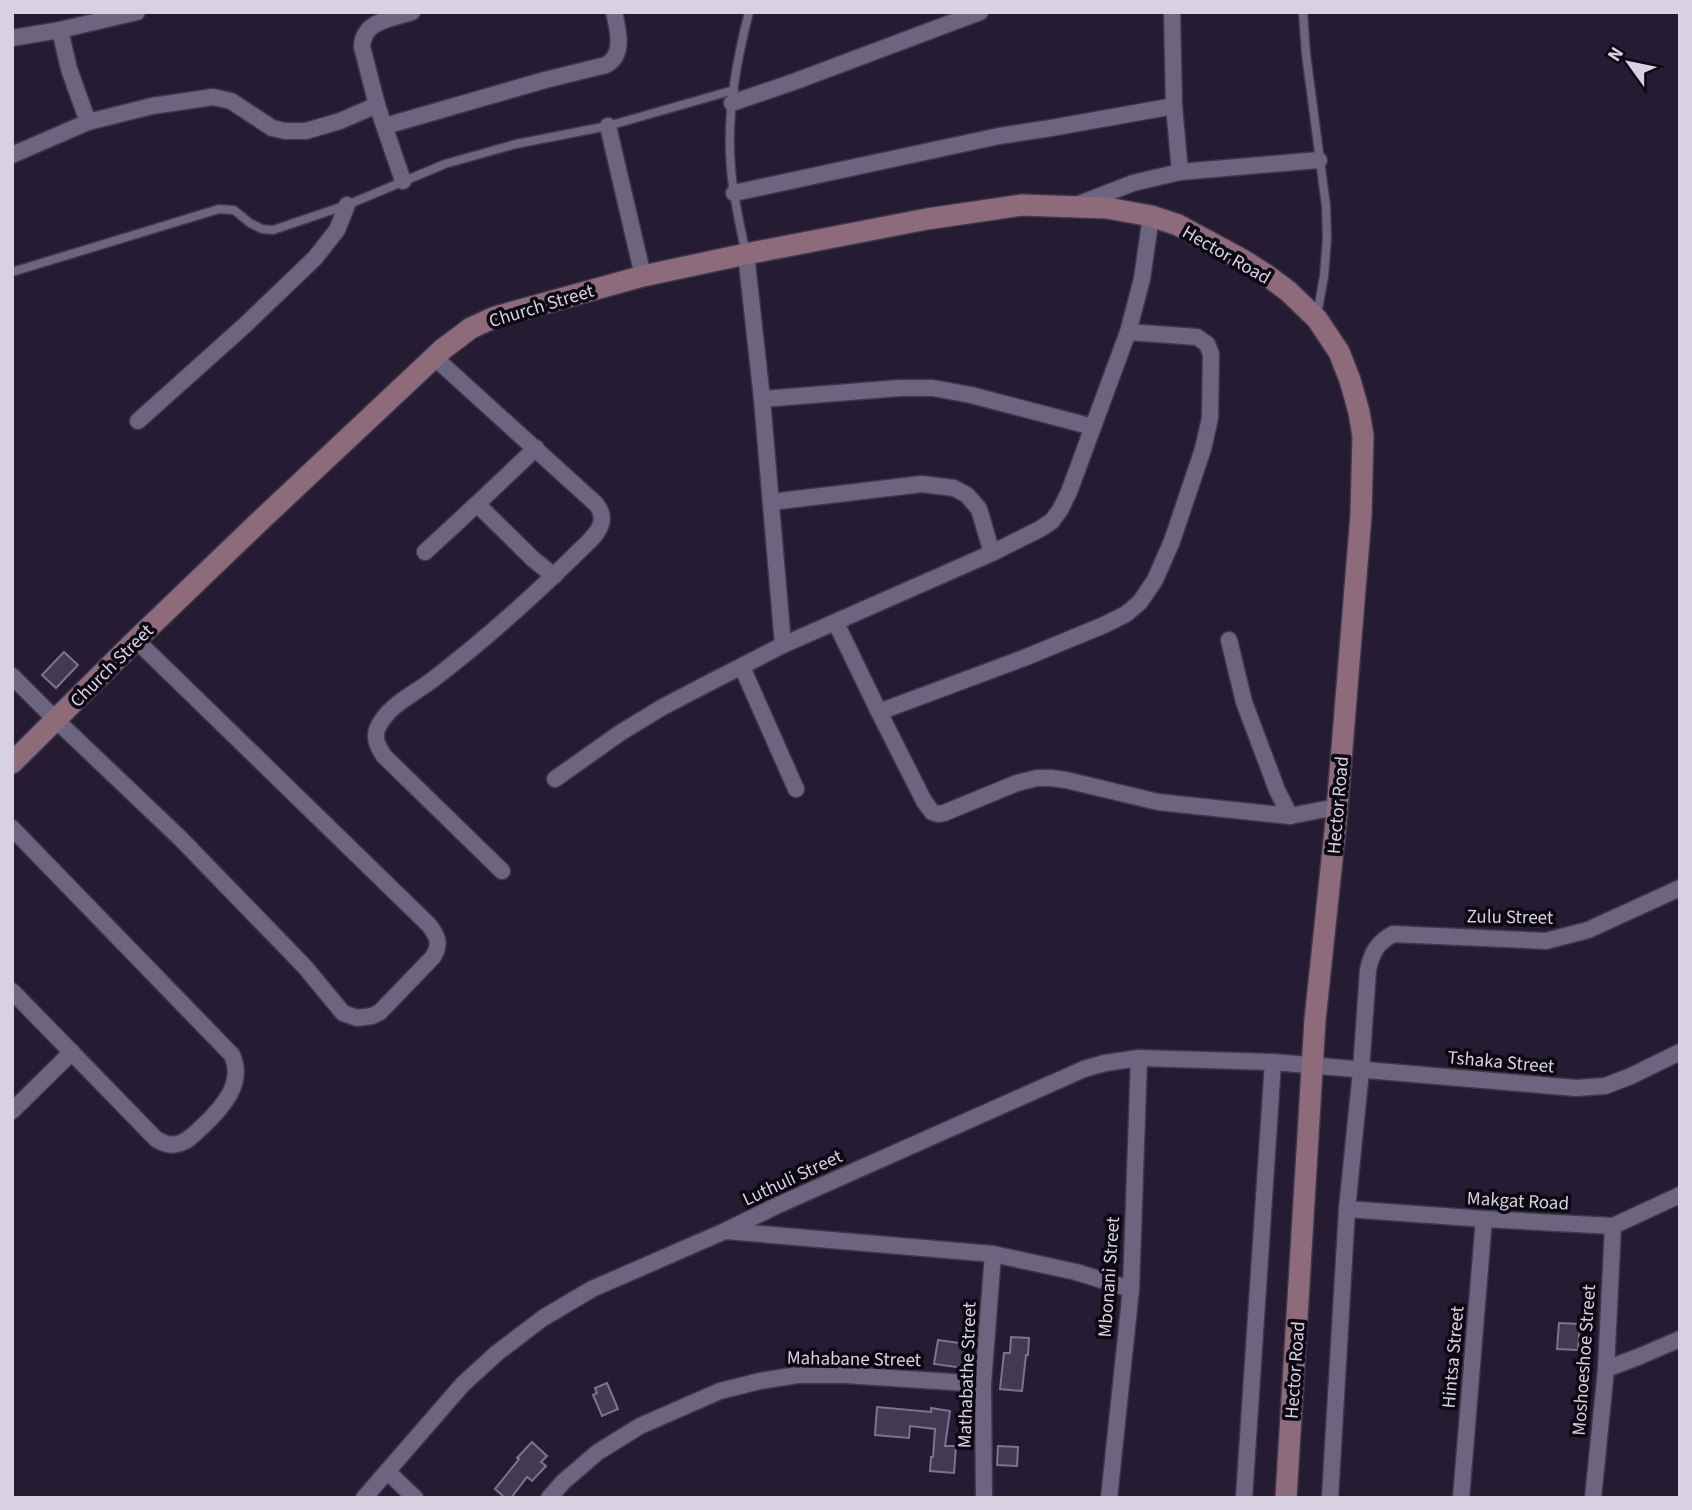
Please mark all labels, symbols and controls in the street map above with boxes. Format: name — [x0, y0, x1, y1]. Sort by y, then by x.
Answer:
north arrow — [1594, 28, 1664, 98]
text: N — [1601, 42, 1631, 67]
street label: Hector Road — [1177, 219, 1275, 291]
street label: Church Street — [486, 278, 598, 335]
street label: Church Street — [64, 618, 160, 714]
street label: Hector Road — [1321, 755, 1356, 855]
street label: Zulu Street — [1466, 903, 1554, 932]
street label: Tshaka Street — [1446, 1044, 1556, 1081]
street label: Luthuli Street — [738, 1143, 848, 1213]
street label: Makgat Road — [1466, 1185, 1570, 1218]
street label: Mbonani Street — [1092, 1215, 1127, 1338]
street label: Moshoeshoe Street — [1566, 1283, 1603, 1437]
street label: Mathabathe Street — [951, 1301, 984, 1449]
street label: Hintsa Street — [1436, 1304, 1471, 1409]
street label: Hector Road — [1279, 1320, 1312, 1420]
street label: Mahabane Street — [787, 1345, 922, 1374]

